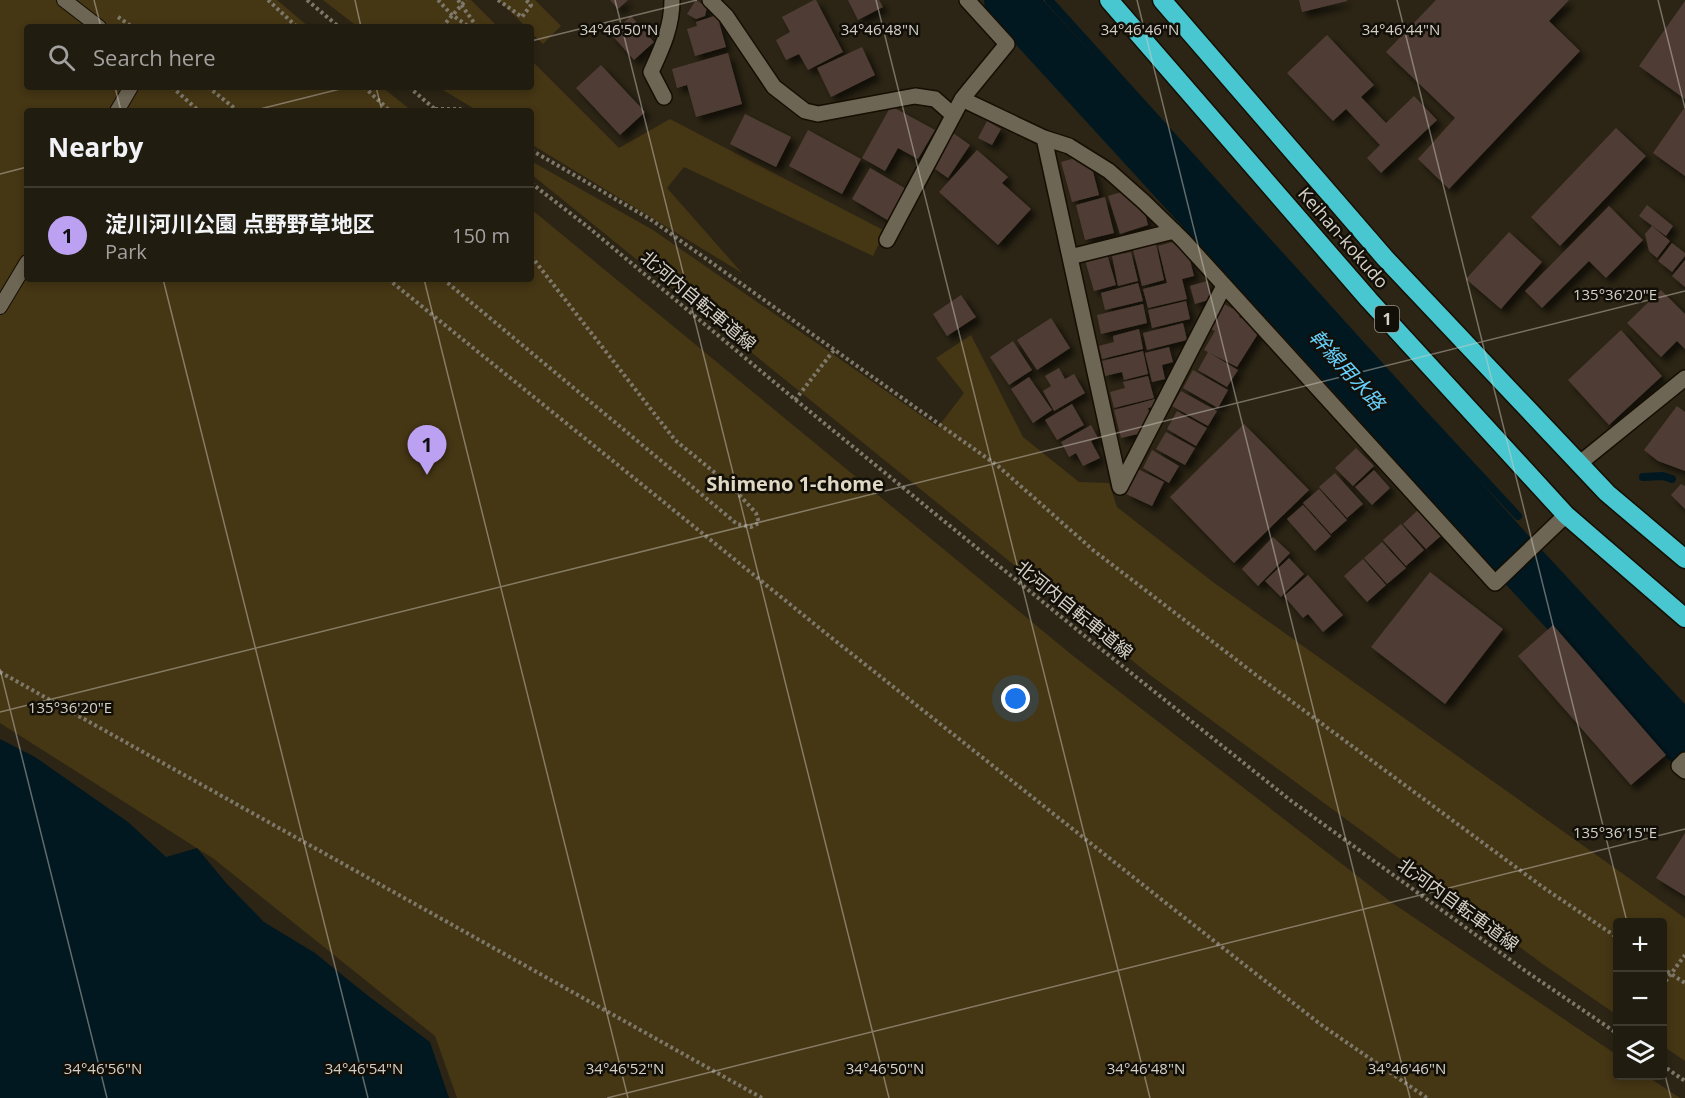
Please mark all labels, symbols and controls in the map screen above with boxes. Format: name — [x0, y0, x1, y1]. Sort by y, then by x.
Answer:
text: 34°46'50"N — [580, 19, 658, 39]
text: 34°46'48"N — [841, 19, 919, 39]
text: 34°46'46"N — [1101, 19, 1179, 39]
text: 34°46'44"N — [1362, 19, 1440, 39]
search box — [24, 24, 534, 90]
icon: search — [45, 41, 78, 74]
text: Search here — [93, 42, 216, 72]
text: Nearby — [48, 129, 143, 165]
street label: Keihan-kokudo — [1293, 182, 1394, 293]
text: 淀川河川公園 点野野草地区 — [105, 208, 375, 238]
text: 1 — [62, 222, 73, 249]
text: 150 m — [452, 222, 510, 249]
text: Park — [105, 238, 147, 265]
street label: 北河内自転車道線 — [636, 245, 762, 356]
text: 135°36'20"E — [1573, 284, 1657, 304]
road number: 1 — [1375, 306, 1399, 332]
water label: 幹線用水路 — [1304, 323, 1392, 417]
pin: 1 — [408, 426, 446, 475]
district label: Shimeno 1-chome — [706, 470, 884, 497]
street label: 北河内自転車道線 — [1011, 555, 1138, 664]
your location — [1001, 684, 1030, 713]
text: 135°36'20"E — [28, 697, 112, 717]
text: 135°36'15"E — [1573, 822, 1657, 842]
street label: 北河内自転車道線 — [1393, 852, 1524, 956]
map controls — [1613, 918, 1667, 1080]
button: + — [1613, 918, 1667, 972]
button: − — [1613, 972, 1667, 1026]
button: layers — [1613, 1026, 1667, 1080]
text: 34°46'56"N — [64, 1058, 142, 1078]
text: 34°46'54"N — [325, 1058, 403, 1078]
text: 34°46'52"N — [586, 1058, 664, 1078]
text: 34°46'50"N — [846, 1058, 924, 1078]
text: 34°46'48"N — [1107, 1058, 1185, 1078]
text: 34°46'46"N — [1368, 1058, 1446, 1078]

